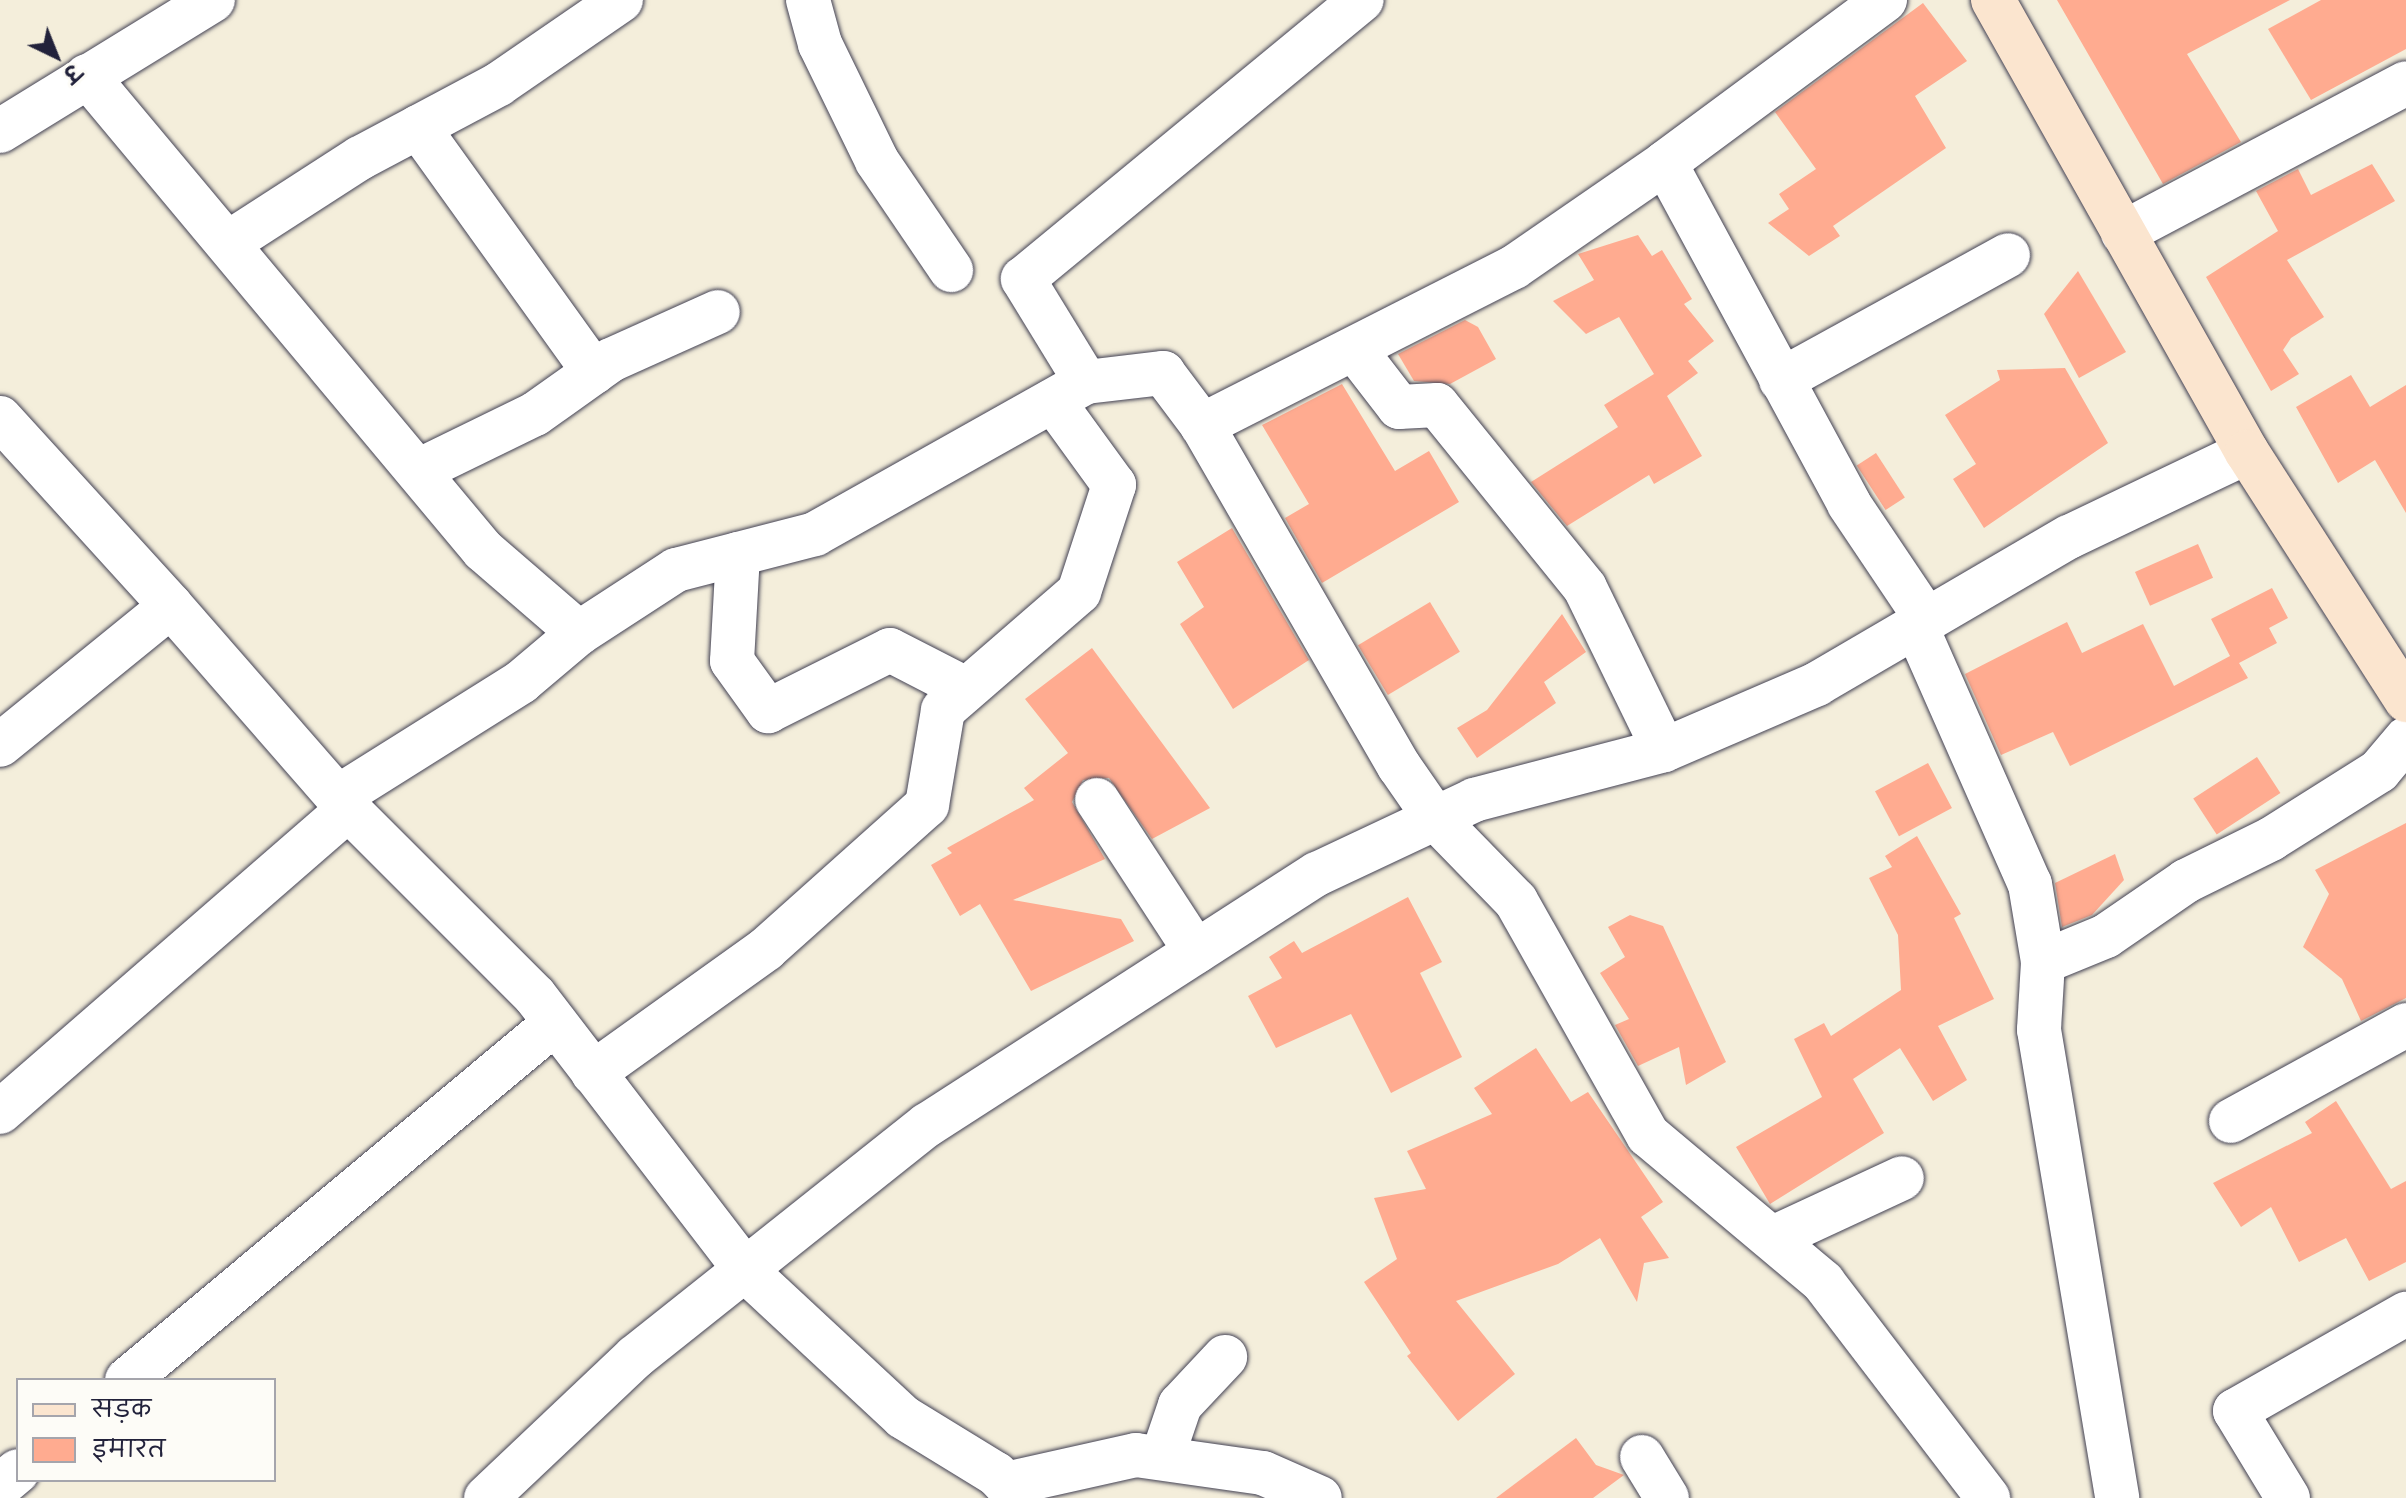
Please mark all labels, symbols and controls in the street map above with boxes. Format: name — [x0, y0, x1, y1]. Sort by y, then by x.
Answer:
north arrow — [16, 16, 96, 96]
text: उ — [57, 58, 88, 90]
legend — [16, 1378, 276, 1482]
text: सड़क — [92, 1392, 151, 1423]
text: इमारत — [92, 1432, 165, 1463]

